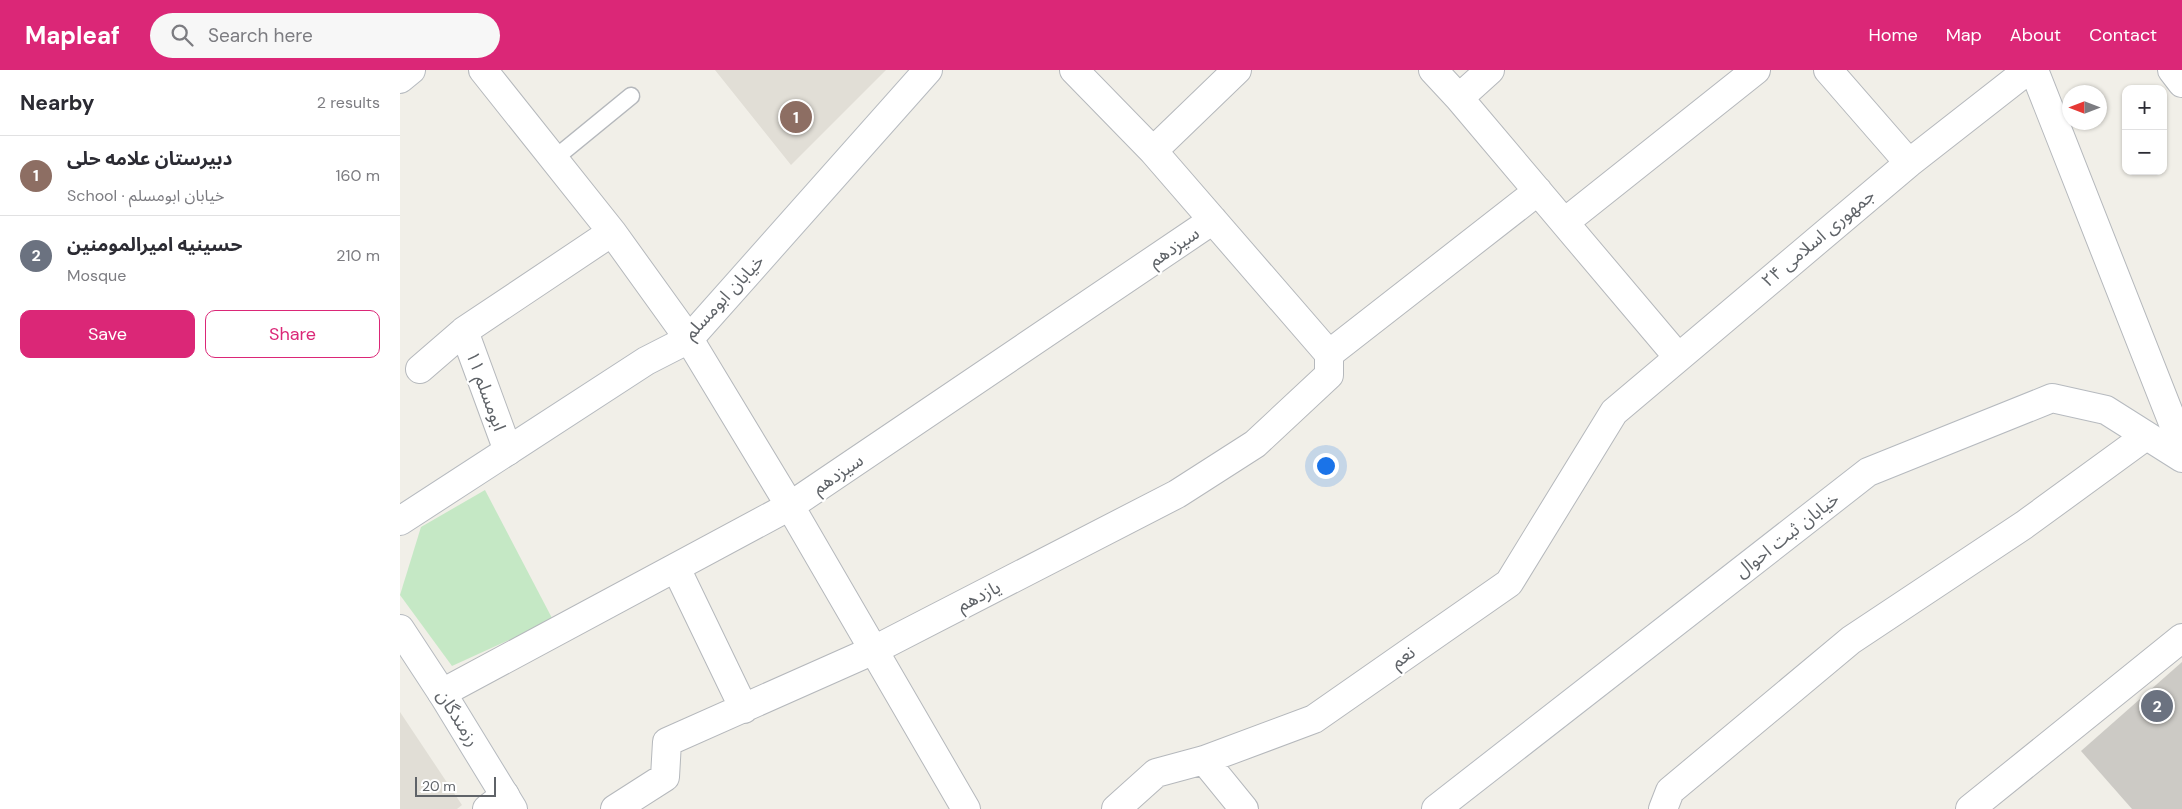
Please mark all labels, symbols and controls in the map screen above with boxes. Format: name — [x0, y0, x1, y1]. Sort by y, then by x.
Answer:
search box — [150, 13, 500, 58]
text: Mapleaf — [25, 20, 120, 51]
icon: search — [168, 21, 196, 49]
text: Search here — [208, 23, 313, 48]
text: Home — [1868, 23, 1918, 47]
text: Map — [1946, 23, 1982, 47]
text: About — [2010, 23, 2061, 47]
text: Contact — [2089, 23, 2157, 47]
north arrow — [2062, 85, 2107, 130]
map controls — [2122, 85, 2167, 175]
button: + — [2122, 85, 2167, 130]
text: Nearby — [20, 89, 94, 117]
text: 2 results — [317, 92, 380, 113]
pin: 1 — [780, 98, 812, 136]
button: − — [2122, 130, 2167, 175]
text: دبیرستان علامه حلی — [67, 146, 232, 171]
text: 1 — [33, 165, 39, 186]
text: 160 m — [336, 165, 380, 186]
street label: جمهوری اسلامی ۲۴ — [1756, 184, 1880, 292]
text: School · خیابان ابومسلم — [67, 185, 225, 206]
street label: سیزدهم — [1144, 221, 1205, 274]
text: حسینیه امیرالمومنین — [67, 232, 242, 257]
text: 2 — [31, 245, 41, 266]
text: 210 m — [336, 245, 380, 266]
street label: خیابان ابومسلم — [679, 249, 770, 345]
text: Mosque — [67, 265, 126, 286]
button: Save — [20, 310, 195, 358]
button: Share — [205, 310, 380, 358]
street label: ابومسلم ۱۱ — [460, 348, 512, 435]
street label: سیزدهم — [808, 448, 869, 501]
your location — [1313, 453, 1339, 479]
street label: خیابان ثبت احوال — [1730, 487, 1844, 583]
street label: یازدهم — [953, 575, 1005, 618]
street label: نعم — [1386, 640, 1420, 675]
street label: رزمندگان — [431, 685, 485, 751]
pin: 2 — [2141, 687, 2173, 725]
scale bar — [415, 774, 496, 797]
text: 20 m — [422, 777, 456, 795]

